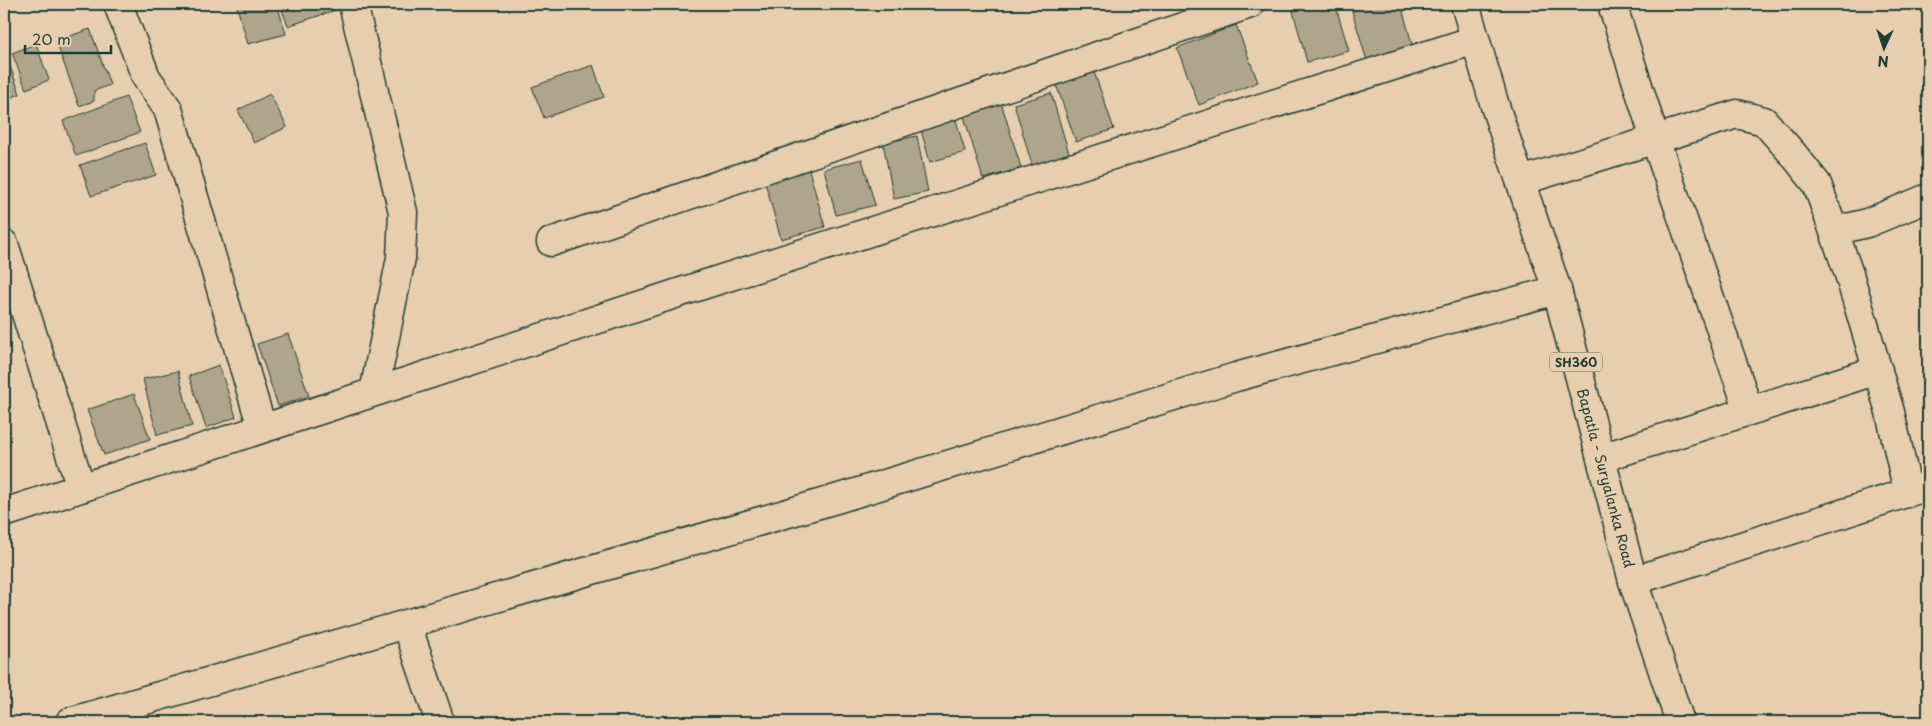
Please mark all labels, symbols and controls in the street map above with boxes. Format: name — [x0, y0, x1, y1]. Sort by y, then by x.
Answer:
scale bar — [25, 22, 111, 54]
north arrow — [1860, 22, 1910, 72]
text: 20 m — [32, 27, 71, 50]
text: N — [1877, 51, 1889, 72]
road number: SH360 — [1550, 352, 1602, 372]
street label: Bapatla - Suryalanka Road — [1572, 386, 1640, 570]

